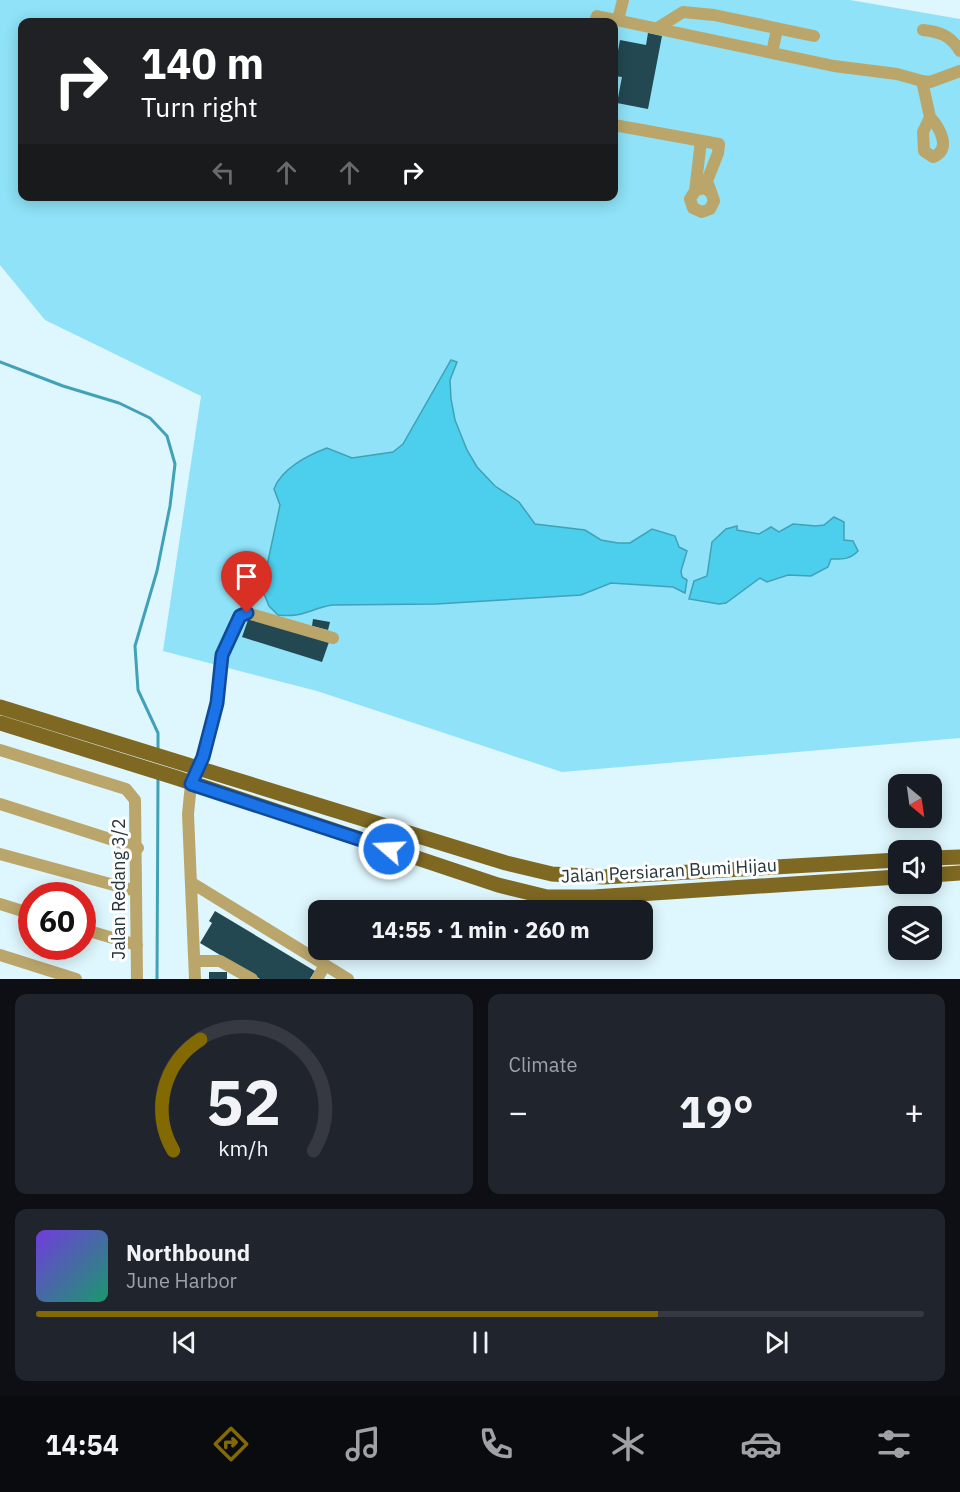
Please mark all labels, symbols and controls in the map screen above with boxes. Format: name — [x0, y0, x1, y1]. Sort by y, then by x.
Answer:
text: 140 m — [141, 36, 264, 91]
icon: right — [42, 42, 120, 120]
text: Turn right — [141, 89, 258, 124]
icon: left — [207, 156, 240, 189]
icon: ahead — [270, 156, 303, 189]
icon: ahead — [333, 156, 366, 189]
icon: right — [396, 156, 429, 189]
pin — [221, 551, 272, 613]
icon: arrive — [230, 560, 263, 593]
north arrow — [888, 774, 942, 828]
map controls — [888, 774, 942, 960]
position arrow — [357, 817, 421, 881]
street label: Jalan Redang 3/2 — [107, 818, 130, 960]
button: sound — [888, 840, 942, 894]
street label: Jalan Persiaran Bumi Hijau — [560, 853, 778, 888]
speed limit sign: 60 — [18, 882, 96, 960]
button: layers — [888, 906, 942, 960]
text: 14:55 · 1 min · 260 m — [371, 915, 590, 944]
text: Climate — [509, 1051, 577, 1078]
text: 52 — [206, 1061, 281, 1142]
text: 19° — [679, 1082, 754, 1140]
text: − — [509, 1090, 528, 1133]
text: + — [904, 1090, 924, 1133]
text: km/h — [219, 1134, 269, 1162]
text: Northbound — [126, 1238, 250, 1267]
text: June Harbor — [126, 1267, 237, 1294]
icon: previous — [168, 1326, 201, 1359]
icon: pause — [464, 1326, 497, 1359]
icon: next — [760, 1326, 793, 1359]
icon: directions — [210, 1423, 252, 1465]
icon: music — [342, 1423, 384, 1465]
icon: phone — [475, 1423, 517, 1465]
icon: climate — [607, 1423, 649, 1465]
icon: car — [740, 1423, 782, 1465]
icon: filters — [873, 1423, 915, 1465]
text: 14:54 — [45, 1427, 119, 1462]

